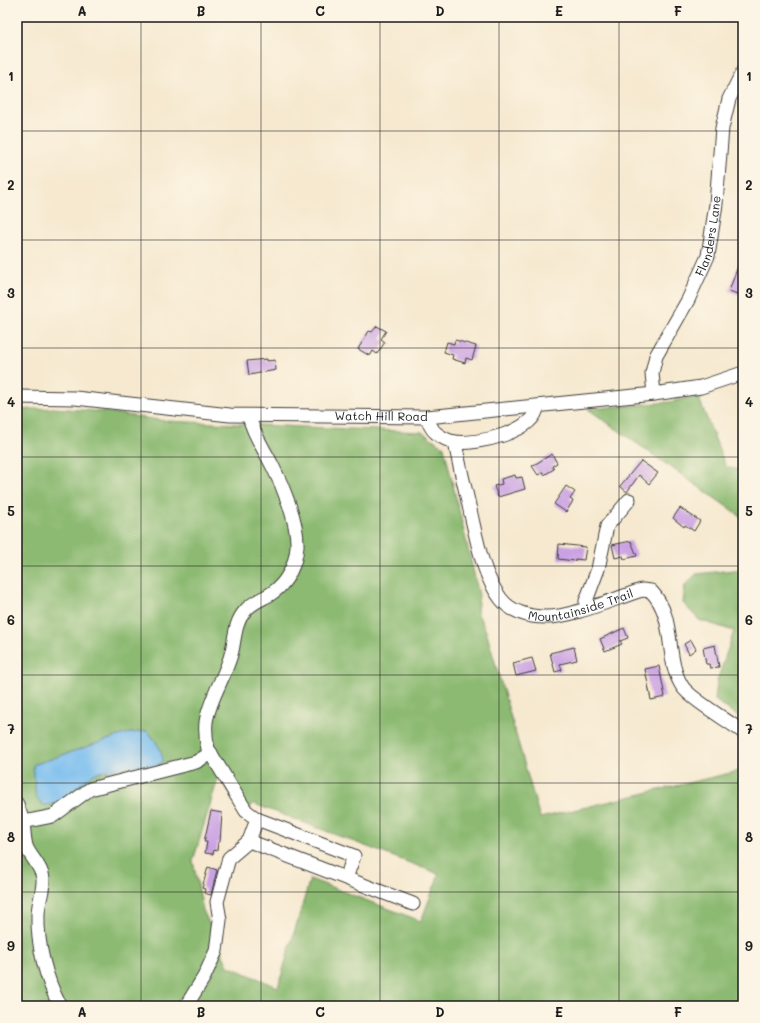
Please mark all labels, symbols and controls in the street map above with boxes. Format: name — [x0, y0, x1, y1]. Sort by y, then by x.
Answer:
text: A — [77, 2, 87, 19]
text: B — [197, 2, 206, 19]
text: C — [315, 2, 325, 19]
text: D — [435, 2, 445, 19]
text: E — [555, 2, 563, 19]
text: F — [674, 2, 682, 19]
text: 1 — [8, 67, 14, 84]
text: 1 — [746, 67, 752, 84]
text: 2 — [7, 176, 15, 193]
text: 2 — [745, 176, 753, 193]
street label: Flanders Lane — [691, 195, 724, 279]
text: 3 — [7, 284, 15, 301]
text: 3 — [745, 284, 753, 301]
text: 4 — [7, 393, 15, 410]
text: 4 — [745, 393, 753, 410]
street label: Watch Hill Road — [334, 407, 428, 424]
text: 5 — [7, 502, 15, 519]
text: 5 — [745, 502, 753, 519]
street label: Mountainside Trail — [527, 584, 635, 624]
text: 6 — [7, 611, 15, 628]
text: 6 — [745, 611, 753, 628]
text: 7 — [7, 720, 15, 737]
text: 7 — [745, 720, 753, 737]
text: 8 — [7, 828, 15, 845]
text: 8 — [745, 828, 753, 845]
text: 9 — [7, 937, 15, 954]
text: 9 — [745, 937, 753, 954]
text: A — [77, 1003, 87, 1020]
text: B — [197, 1003, 206, 1020]
text: C — [315, 1003, 325, 1020]
text: D — [435, 1003, 445, 1020]
text: E — [555, 1003, 563, 1020]
text: F — [674, 1003, 682, 1020]

